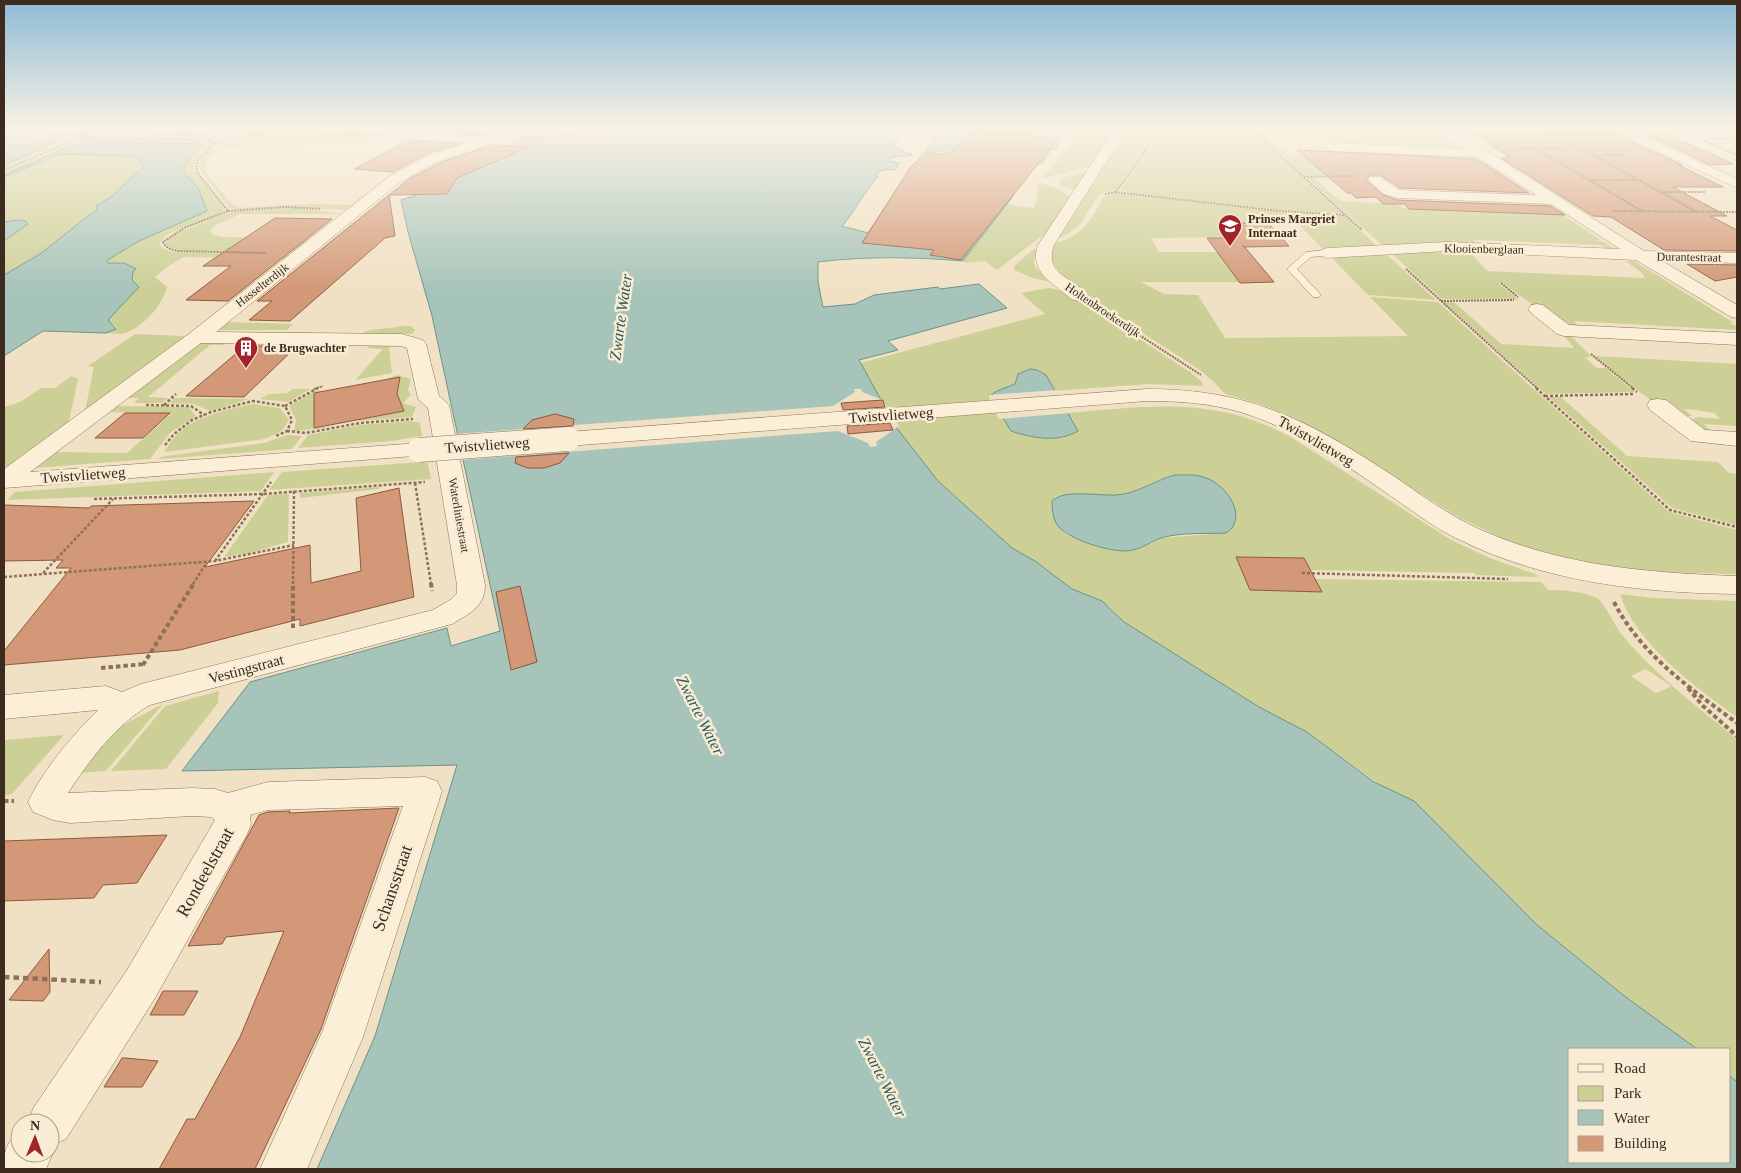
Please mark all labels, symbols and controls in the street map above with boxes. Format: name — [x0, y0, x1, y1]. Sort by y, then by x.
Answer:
place label: Prinses Margriet Internaat — [1248, 212, 1335, 240]
school or university icon: Prinses Margriet Internaat — [1217, 213, 1243, 247]
street label: Klooienberglaan — [1444, 241, 1524, 257]
street label: Durantestraat — [1657, 249, 1722, 265]
street label: Hasselterdijk — [233, 260, 291, 310]
water label: Zwarte Water — [606, 272, 635, 361]
street label: Holtenbroekerdijk — [1063, 280, 1143, 340]
building icon: de Brugwachter — [233, 335, 259, 369]
place label: de Brugwachter — [264, 341, 347, 355]
street label: Twistvlietweg — [848, 404, 934, 426]
street label: Twistvlietweg — [1275, 413, 1357, 469]
street label: Twistvlietweg — [444, 434, 530, 456]
street label: Twistvlietweg — [40, 464, 126, 486]
street label: Waterliniestraat — [446, 477, 473, 554]
street label: Vestingstraat — [207, 651, 286, 687]
water label: Zwarte Water — [673, 673, 728, 759]
street label: Rondeelstraat — [172, 824, 238, 920]
street label: Schansstraat — [368, 842, 416, 934]
water label: Zwarte Water — [855, 1035, 910, 1121]
legend — [1568, 1048, 1731, 1163]
text: Road — [1614, 1060, 1646, 1076]
text: Park — [1614, 1085, 1642, 1101]
text: Water — [1614, 1110, 1649, 1126]
north arrow — [10, 1113, 60, 1163]
text: N — [30, 1118, 40, 1133]
text: Building — [1614, 1135, 1667, 1151]

